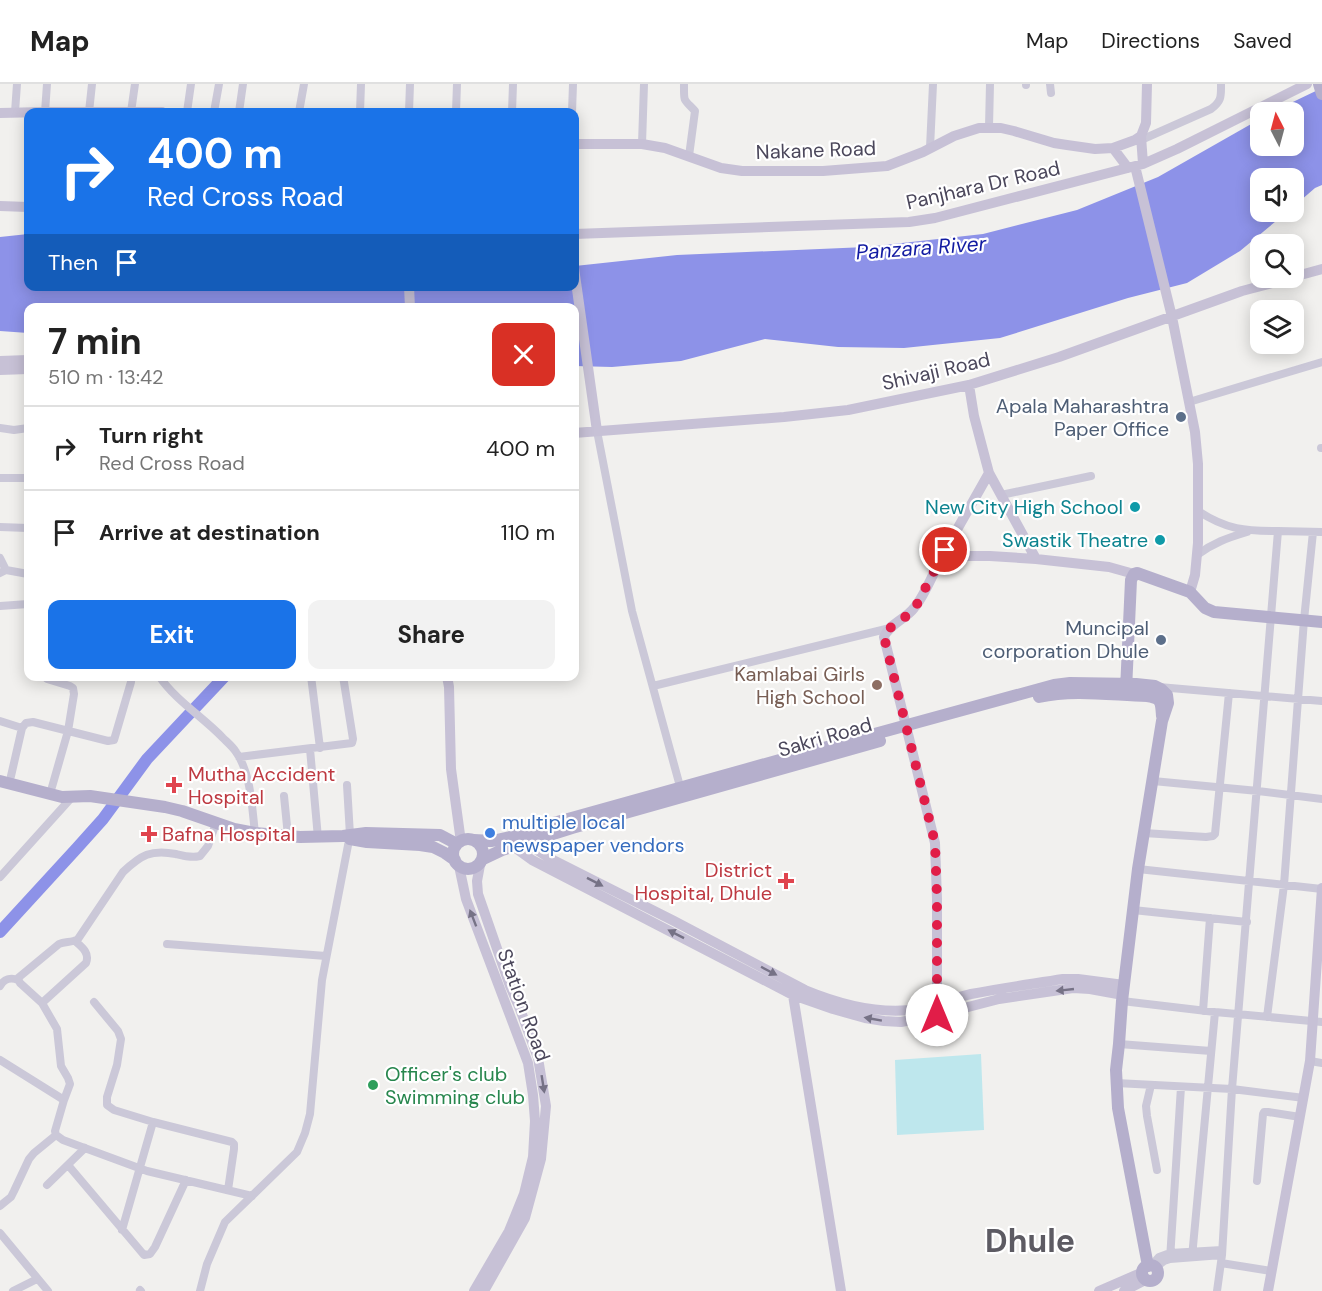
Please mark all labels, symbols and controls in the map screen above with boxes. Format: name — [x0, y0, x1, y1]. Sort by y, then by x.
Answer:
text: Map — [30, 23, 90, 60]
text: Map — [1026, 27, 1068, 55]
text: Directions — [1101, 27, 1200, 55]
text: Saved — [1233, 27, 1292, 55]
north arrow — [1250, 102, 1304, 156]
map controls — [1250, 102, 1304, 354]
text: 400 m — [147, 126, 283, 181]
icon: right — [48, 132, 126, 210]
street label: Nakane Road — [755, 135, 877, 165]
street label: Panjhara Dr Road — [903, 155, 1063, 215]
button: sound — [1250, 168, 1304, 222]
text: Red Cross Road — [147, 179, 344, 214]
water label: Panzara River — [855, 229, 988, 267]
button: search — [1250, 234, 1304, 288]
icon: arrive — [110, 246, 143, 279]
text: Then — [48, 248, 98, 277]
button: layers — [1250, 300, 1304, 354]
text: 7 min — [48, 318, 142, 365]
button: close — [492, 323, 555, 386]
street label: Shivaji Road — [879, 346, 993, 396]
text: 510 m · 13:42 — [48, 364, 164, 390]
place label: Apala Maharashtra Paper Office — [996, 393, 1169, 442]
marker: Apala Maharashtra Paper Office — [1174, 410, 1188, 424]
text: Turn right — [99, 421, 204, 450]
icon: right — [48, 432, 81, 465]
text: 400 m — [486, 434, 555, 463]
text: Red Cross Road — [99, 450, 245, 476]
place label: New City High School — [925, 494, 1123, 520]
marker: New City High School — [1128, 500, 1142, 514]
icon: arrive — [48, 516, 81, 549]
text: Arrive at destination — [99, 518, 320, 547]
text: 110 m — [501, 518, 555, 547]
pin — [919, 524, 970, 575]
place label: Swastik Theatre — [1002, 527, 1148, 553]
icon: arrive — [928, 533, 961, 566]
marker: Swastik Theatre — [1153, 533, 1167, 547]
button: Exit — [48, 600, 296, 669]
button: Share — [308, 600, 555, 669]
place label: Muncipal corporation Dhule — [982, 615, 1149, 664]
marker: Muncipal corporation Dhule — [1154, 633, 1168, 647]
place label: Kamlabai Girls High School — [734, 661, 865, 710]
marker: Kamlabai Girls High School — [870, 678, 884, 692]
street label: Sakri Road — [775, 711, 875, 763]
place label: Mutha Accident Hospital — [188, 761, 336, 810]
marker: Mutha Accident Hospital — [165, 776, 183, 794]
place label: multiple local newspaper vendors — [502, 809, 684, 858]
place label: Bafna Hospital — [162, 821, 295, 847]
marker: Bafna Hospital — [140, 825, 158, 843]
marker: multiple local newspaper vendors — [483, 826, 497, 840]
place label: District Hospital, Dhule — [634, 857, 772, 906]
marker: District Hospital, Dhule — [777, 872, 795, 890]
one-way arrow — [587, 877, 604, 886]
one-way arrow — [468, 909, 477, 927]
one-way arrow — [667, 930, 684, 939]
street label: Station Road — [492, 945, 556, 1065]
one-way arrow — [760, 966, 777, 976]
position arrow — [905, 983, 969, 1047]
one-way arrow — [1055, 985, 1074, 995]
one-way arrow — [864, 1014, 883, 1023]
place label: Officer's club Swimming club — [385, 1061, 525, 1110]
one-way arrow — [539, 1075, 548, 1094]
marker: Officer's club Swimming club — [366, 1078, 380, 1092]
district label: Dhule — [985, 1220, 1075, 1262]

